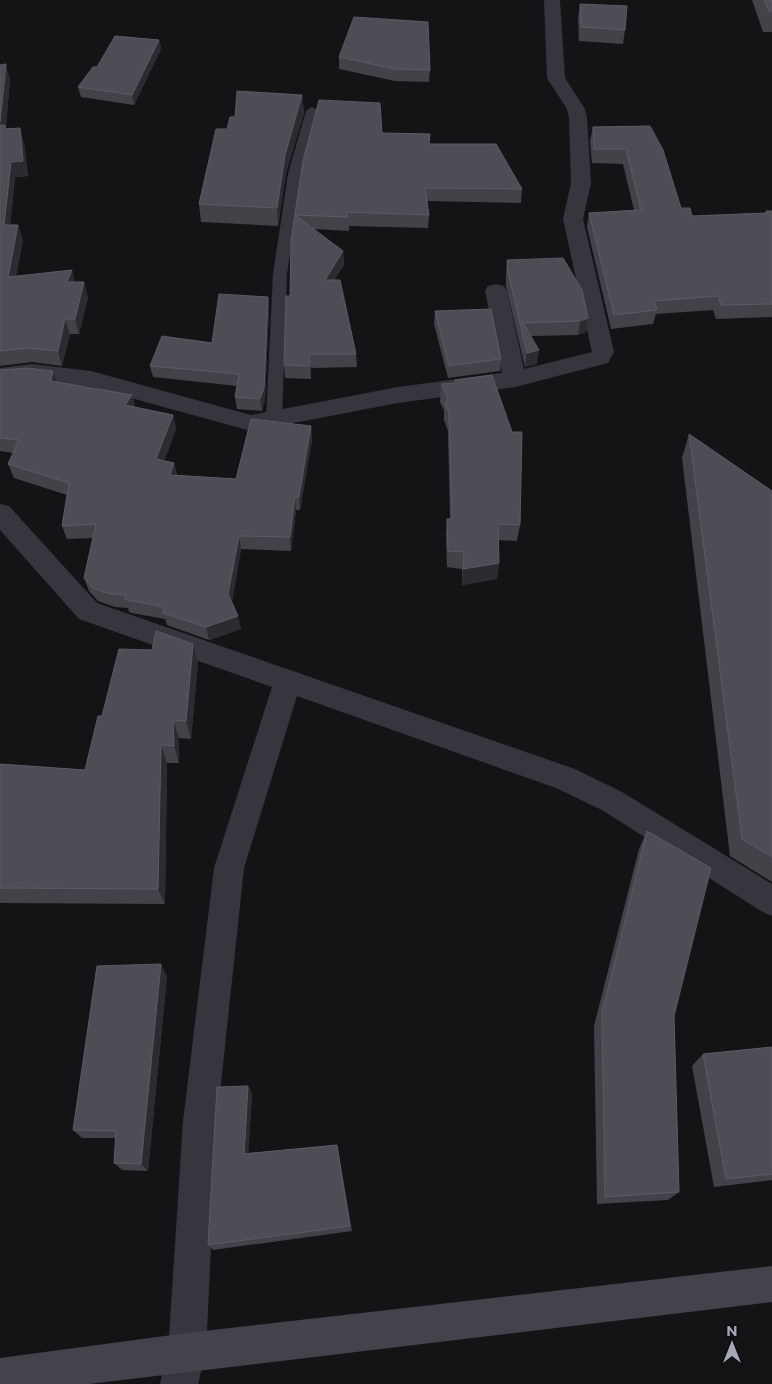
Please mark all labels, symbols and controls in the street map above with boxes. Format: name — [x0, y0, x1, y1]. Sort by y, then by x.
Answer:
north arrow — [707, 1319, 757, 1369]
text: N — [726, 1322, 738, 1340]

